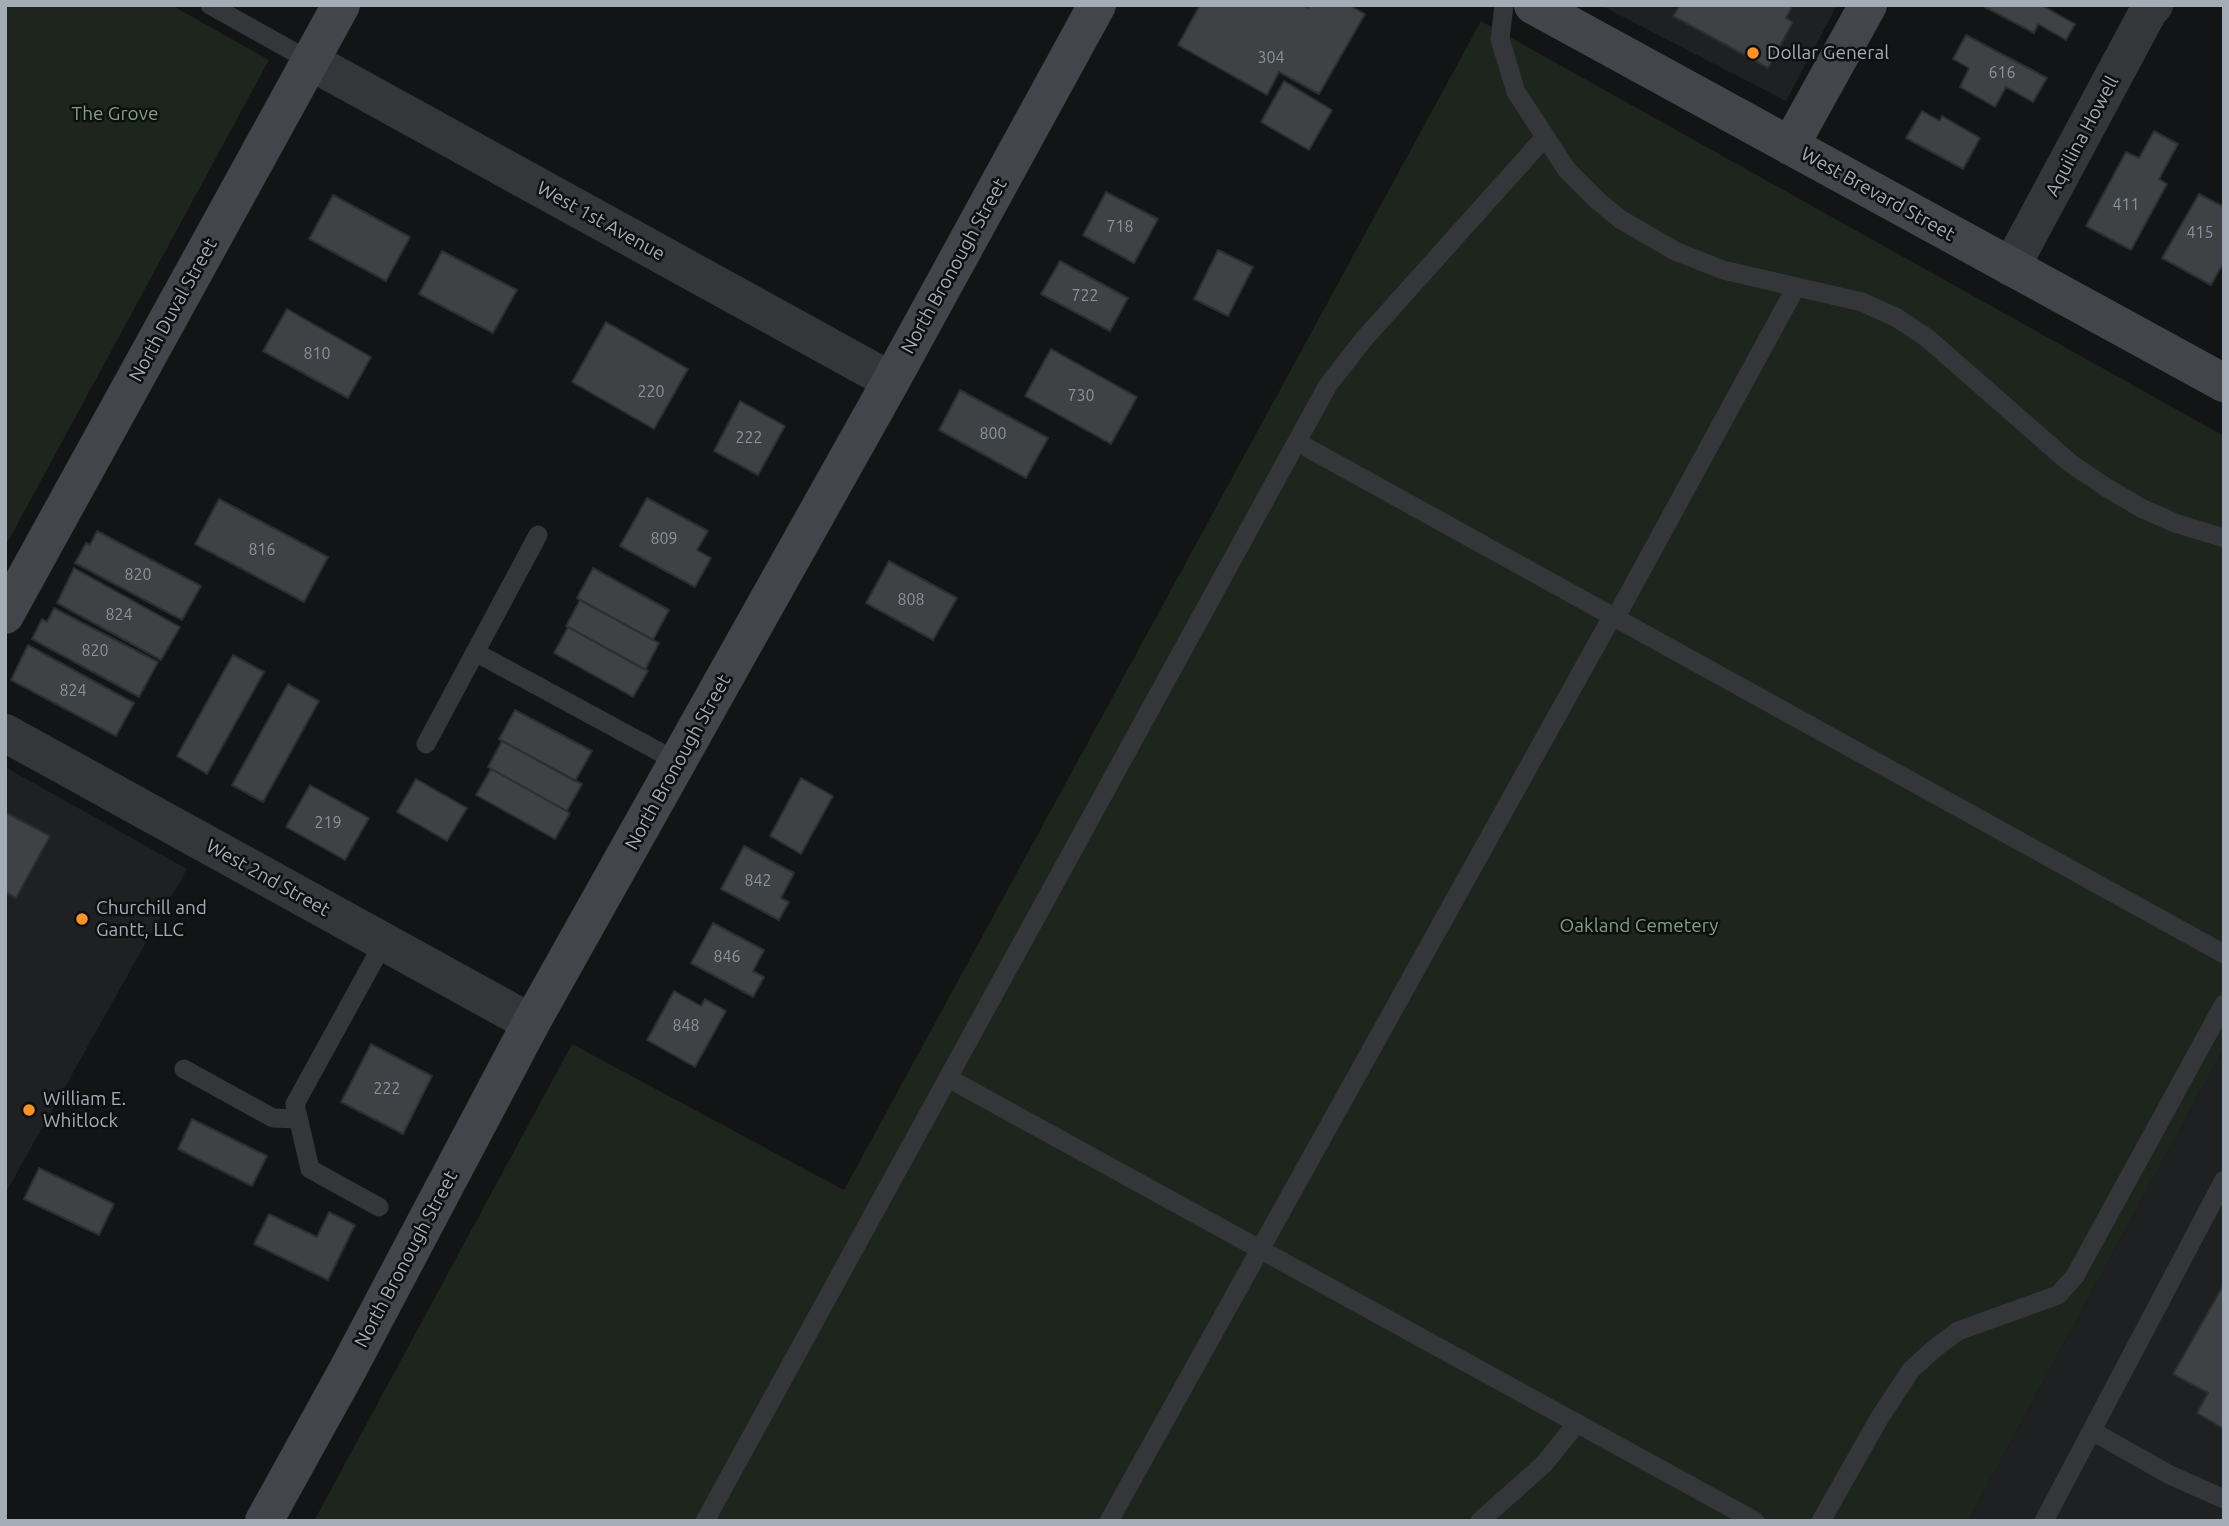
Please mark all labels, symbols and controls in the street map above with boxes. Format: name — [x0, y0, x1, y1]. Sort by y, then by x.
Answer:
place label: Dollar General — [1767, 42, 1889, 64]
marker: Dollar General — [1745, 45, 1761, 61]
house number: 304 — [1257, 48, 1285, 68]
house number: 616 — [1988, 63, 2016, 83]
street label: Aquilina Howell — [2041, 72, 2123, 200]
park label: The Grove — [72, 103, 158, 125]
street label: West Brevard Street — [1797, 142, 1959, 246]
street label: North Bronough Street — [896, 174, 1012, 358]
street label: West 1st Avenue — [533, 176, 669, 266]
house number: 411 — [2112, 195, 2140, 215]
house number: 718 — [1106, 217, 1134, 237]
house number: 415 — [2186, 223, 2214, 243]
street label: North Duval Street — [124, 234, 222, 386]
house number: 722 — [1071, 286, 1099, 306]
house number: 810 — [303, 344, 331, 364]
house number: 220 — [637, 382, 665, 402]
house number: 730 — [1067, 386, 1095, 406]
house number: 800 — [979, 424, 1007, 444]
house number: 222 — [735, 428, 763, 448]
house number: 809 — [650, 529, 678, 549]
house number: 816 — [248, 540, 276, 560]
house number: 820 — [124, 565, 152, 585]
house number: 808 — [897, 590, 925, 610]
house number: 824 — [105, 605, 133, 625]
house number: 820 — [81, 641, 109, 661]
street label: North Bronough Street — [620, 670, 736, 854]
house number: 824 — [59, 681, 87, 701]
house number: 219 — [314, 813, 342, 833]
street label: West 2nd Street — [202, 835, 334, 921]
house number: 842 — [744, 871, 772, 891]
place label: Churchill and Gantt, LLC — [96, 897, 207, 941]
marker: Churchill and Gantt, LLC — [74, 911, 90, 927]
park label: Oakland Cemetery — [1560, 915, 1718, 937]
house number: 846 — [713, 947, 741, 967]
house number: 848 — [672, 1016, 700, 1036]
house number: 222 — [373, 1079, 401, 1099]
place label: William E. Whitlock — [43, 1088, 126, 1132]
marker: William E. Whitlock — [21, 1102, 37, 1118]
street label: North Bronough Street — [350, 1167, 462, 1351]

